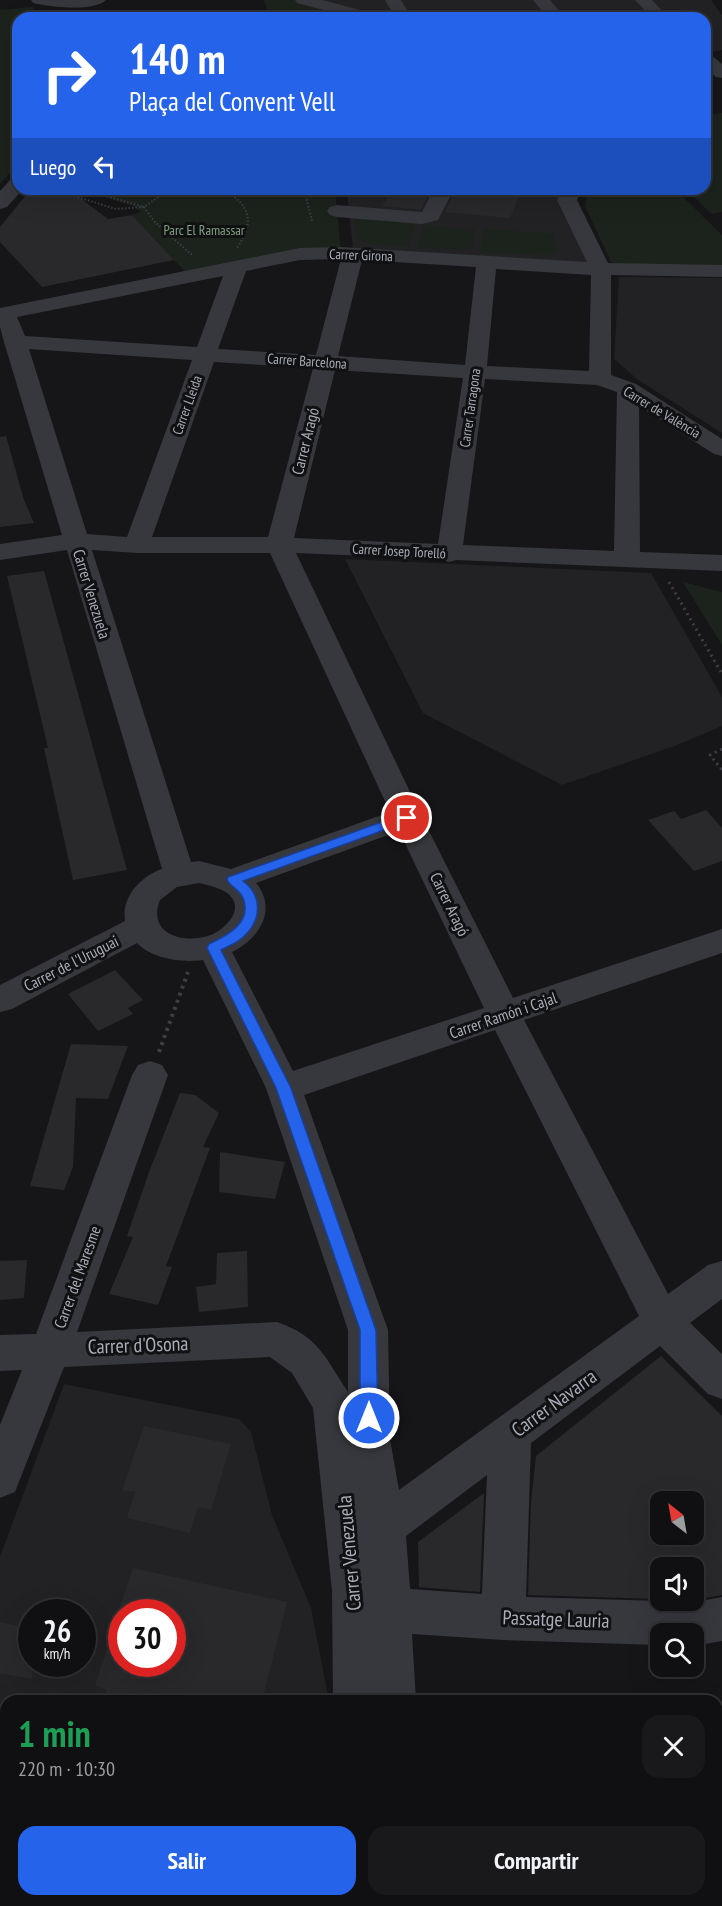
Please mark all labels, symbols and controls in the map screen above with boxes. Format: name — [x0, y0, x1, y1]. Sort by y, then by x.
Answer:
text: 140 m — [129, 31, 226, 86]
icon: right — [30, 36, 108, 114]
text: Plaça del Convent Vell — [129, 84, 335, 118]
icon: left — [88, 150, 121, 183]
text: Luego — [30, 153, 76, 181]
park label: Parc El Ramassar — [163, 221, 245, 239]
street label: Carrer Girona — [329, 245, 393, 265]
street label: Carrer Barcelona — [267, 349, 347, 373]
street label: Carrer Tarragona — [456, 367, 484, 449]
street label: Carrer Lleida — [168, 373, 206, 437]
street label: Carrer de València — [620, 382, 704, 442]
street label: Carrer Aragó — [287, 405, 323, 477]
street label: Carrer Josep Torelló — [352, 540, 446, 562]
street label: Carrer Venezuela — [69, 547, 115, 641]
pin — [381, 792, 432, 843]
icon: arrive — [390, 801, 423, 834]
street label: Carrer Aragó — [426, 869, 474, 939]
street label: Carrer de l'Uruguai — [20, 931, 122, 995]
street label: Carrer Ramón i Cajal — [447, 987, 560, 1043]
street label: Carrer del Maresme — [49, 1223, 105, 1331]
street label: Carrer d'Osona — [87, 1330, 189, 1360]
street label: Carrer Navarra — [506, 1363, 602, 1443]
position arrow — [337, 1386, 401, 1450]
north arrow — [650, 1491, 704, 1545]
map controls — [650, 1491, 704, 1677]
street label: Carrer Venezuela — [331, 1494, 367, 1612]
button: sound — [650, 1557, 704, 1611]
speed limit sign: 30 — [108, 1599, 186, 1677]
street label: Passatge Lauria — [502, 1604, 610, 1634]
text: 26 — [43, 1611, 71, 1650]
button: search — [650, 1623, 704, 1677]
text: km/h — [44, 1644, 70, 1663]
text: 1 min — [18, 1710, 91, 1757]
button: close — [642, 1715, 705, 1778]
text: 220 m · 10:30 — [18, 1756, 115, 1782]
button: Salir — [18, 1826, 356, 1895]
button: Compartir — [368, 1826, 705, 1895]

